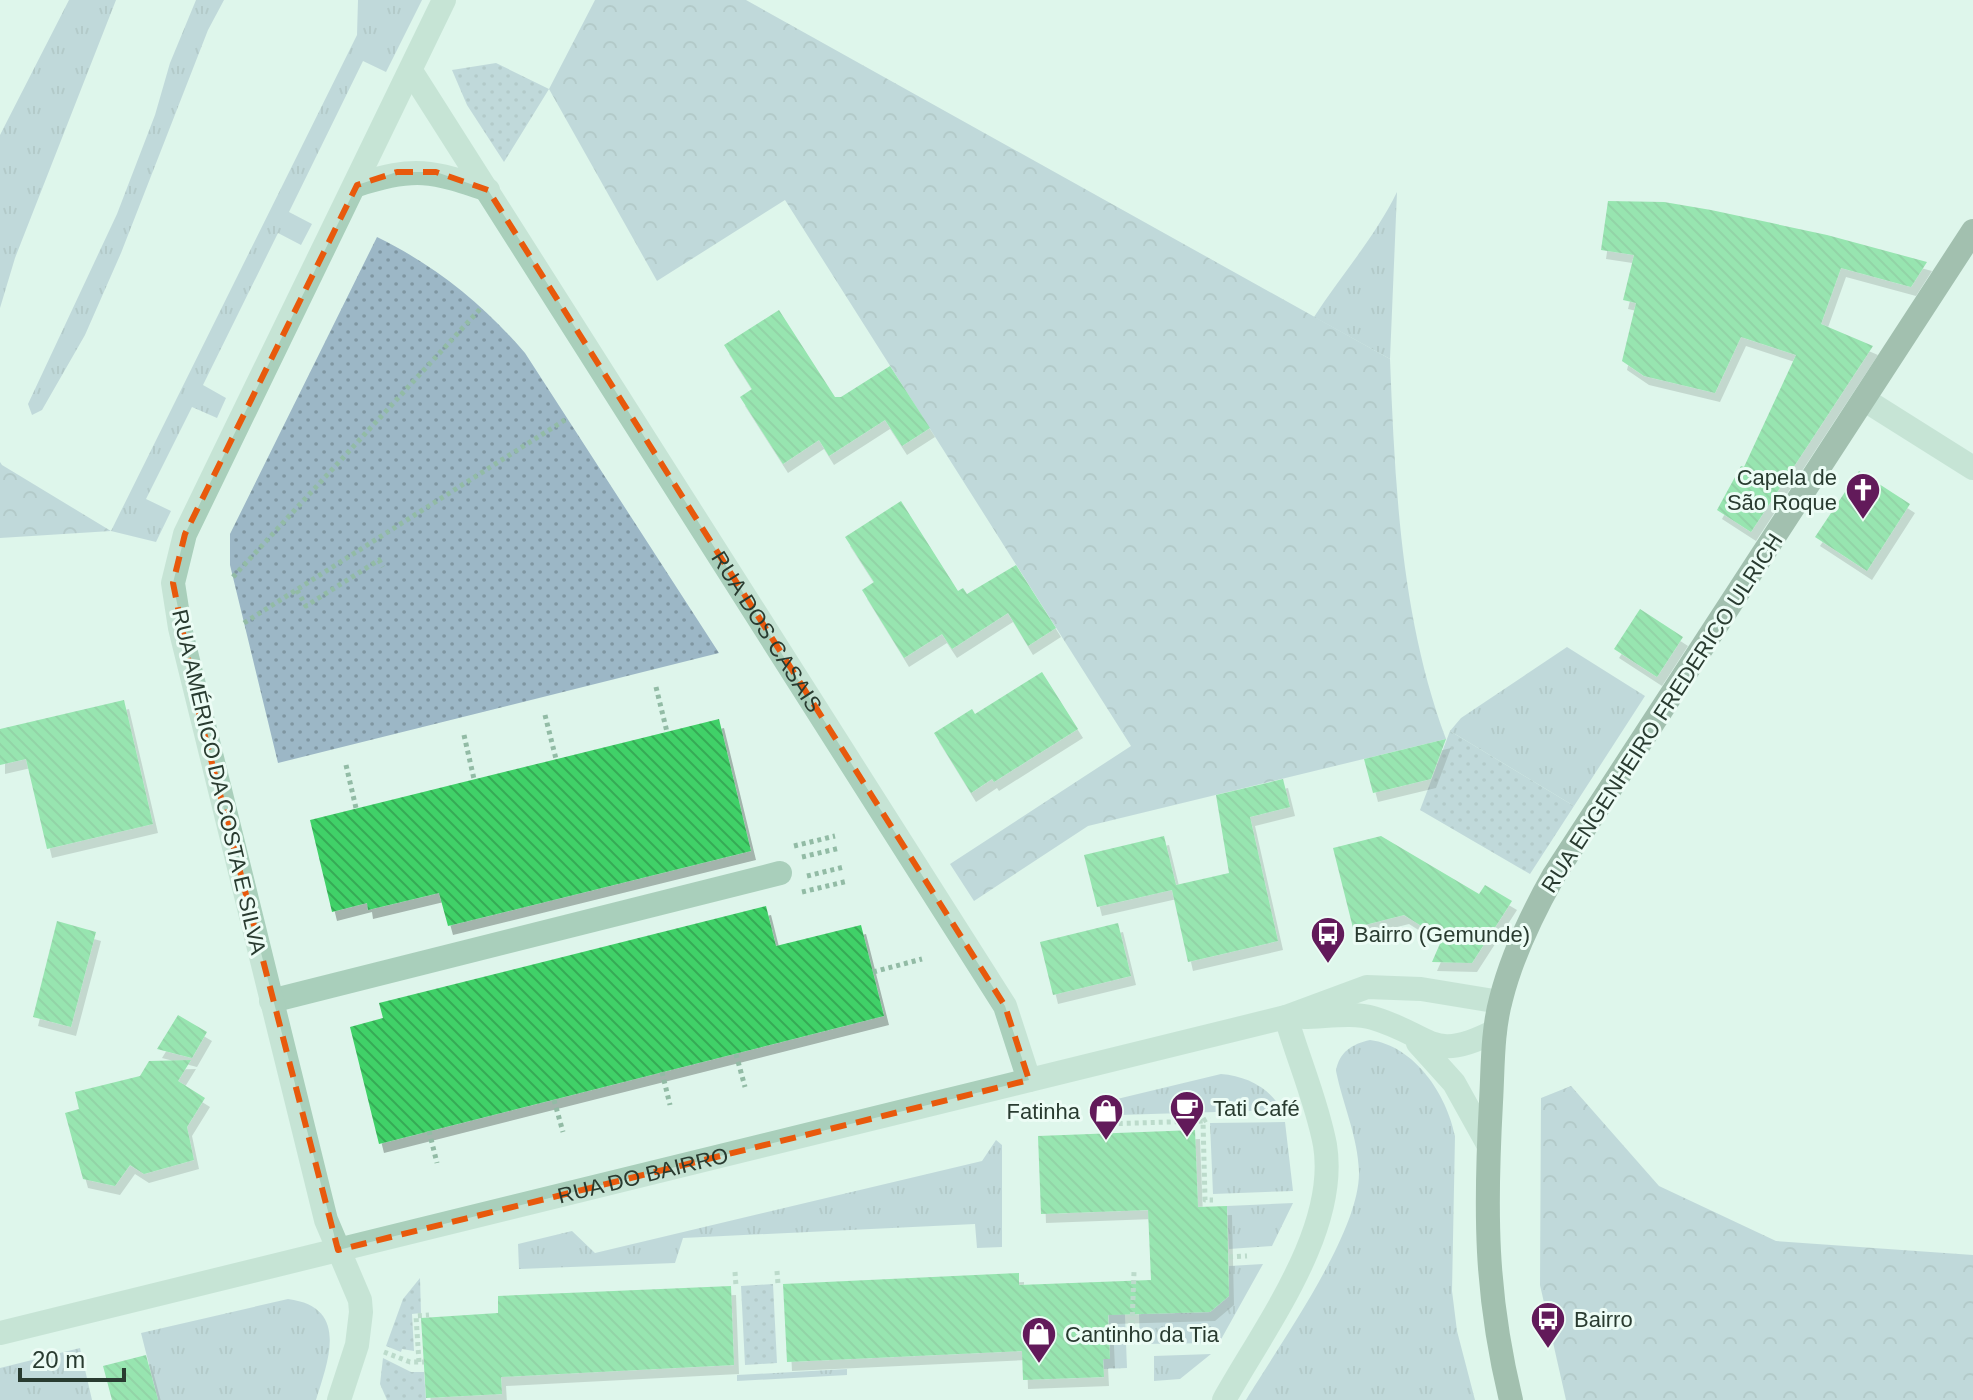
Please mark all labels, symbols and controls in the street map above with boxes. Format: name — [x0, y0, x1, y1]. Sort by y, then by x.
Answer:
place label: Capela de São Roque — [1727, 465, 1837, 515]
church icon: Capela de São Roque — [1844, 471, 1882, 521]
street label: RUA ENGENHEIRO FREDERICO ULRICH — [1536, 529, 1788, 897]
street label: RUA DOS CASAIS — [707, 546, 827, 717]
street label: RUA AMÉRICO DA COSTA E SILVA — [167, 607, 271, 957]
bus stop icon: Bairro (Gemunde) — [1309, 915, 1347, 965]
place label: Bairro (Gemunde) — [1354, 922, 1530, 947]
cafe icon: Tati Café — [1168, 1089, 1206, 1139]
shop icon: Fatinha — [1087, 1092, 1125, 1142]
place label: Tati Café — [1213, 1096, 1300, 1121]
place label: Fatinha — [1007, 1099, 1081, 1124]
street label: RUA DO BAIRRO — [555, 1142, 731, 1208]
bus stop icon: Bairro — [1529, 1300, 1567, 1350]
place label: Bairro — [1574, 1307, 1633, 1332]
shop icon: Cantinho da Tia — [1020, 1315, 1058, 1365]
place label: Cantinho da Tia — [1065, 1322, 1220, 1347]
scale bar — [20, 1332, 124, 1382]
text: 20 m — [32, 1346, 85, 1373]

